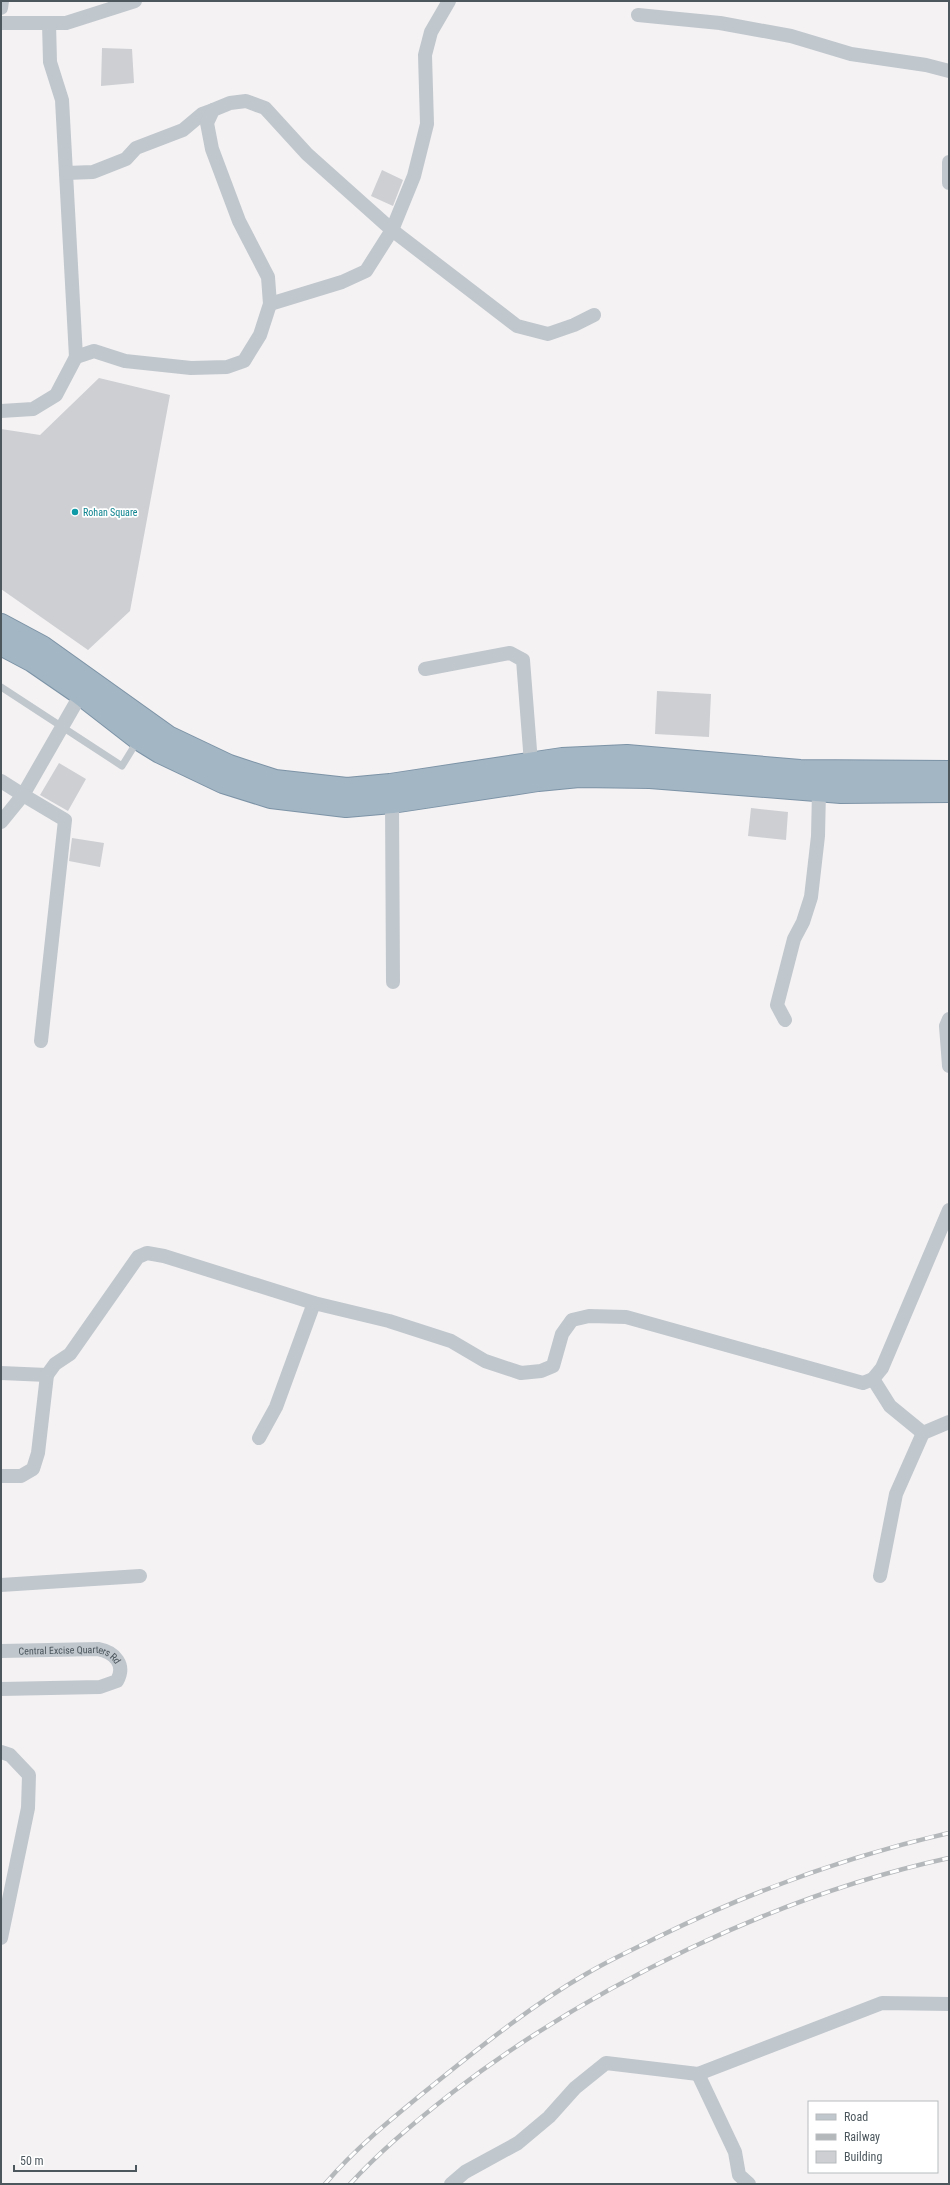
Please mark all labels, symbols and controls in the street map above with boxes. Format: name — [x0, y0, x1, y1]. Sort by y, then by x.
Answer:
marker: Rohan Square — [70, 507, 80, 517]
place label: Rohan Square — [83, 507, 138, 518]
street label: Central Excise Quarters Rd — [18, 1644, 123, 1666]
legend — [808, 2101, 938, 2173]
text: Road — [844, 2110, 868, 2124]
text: Railway — [844, 2130, 880, 2144]
scale bar — [14, 2147, 136, 2173]
text: Building — [844, 2150, 882, 2164]
text: 50 m — [20, 2154, 44, 2168]

